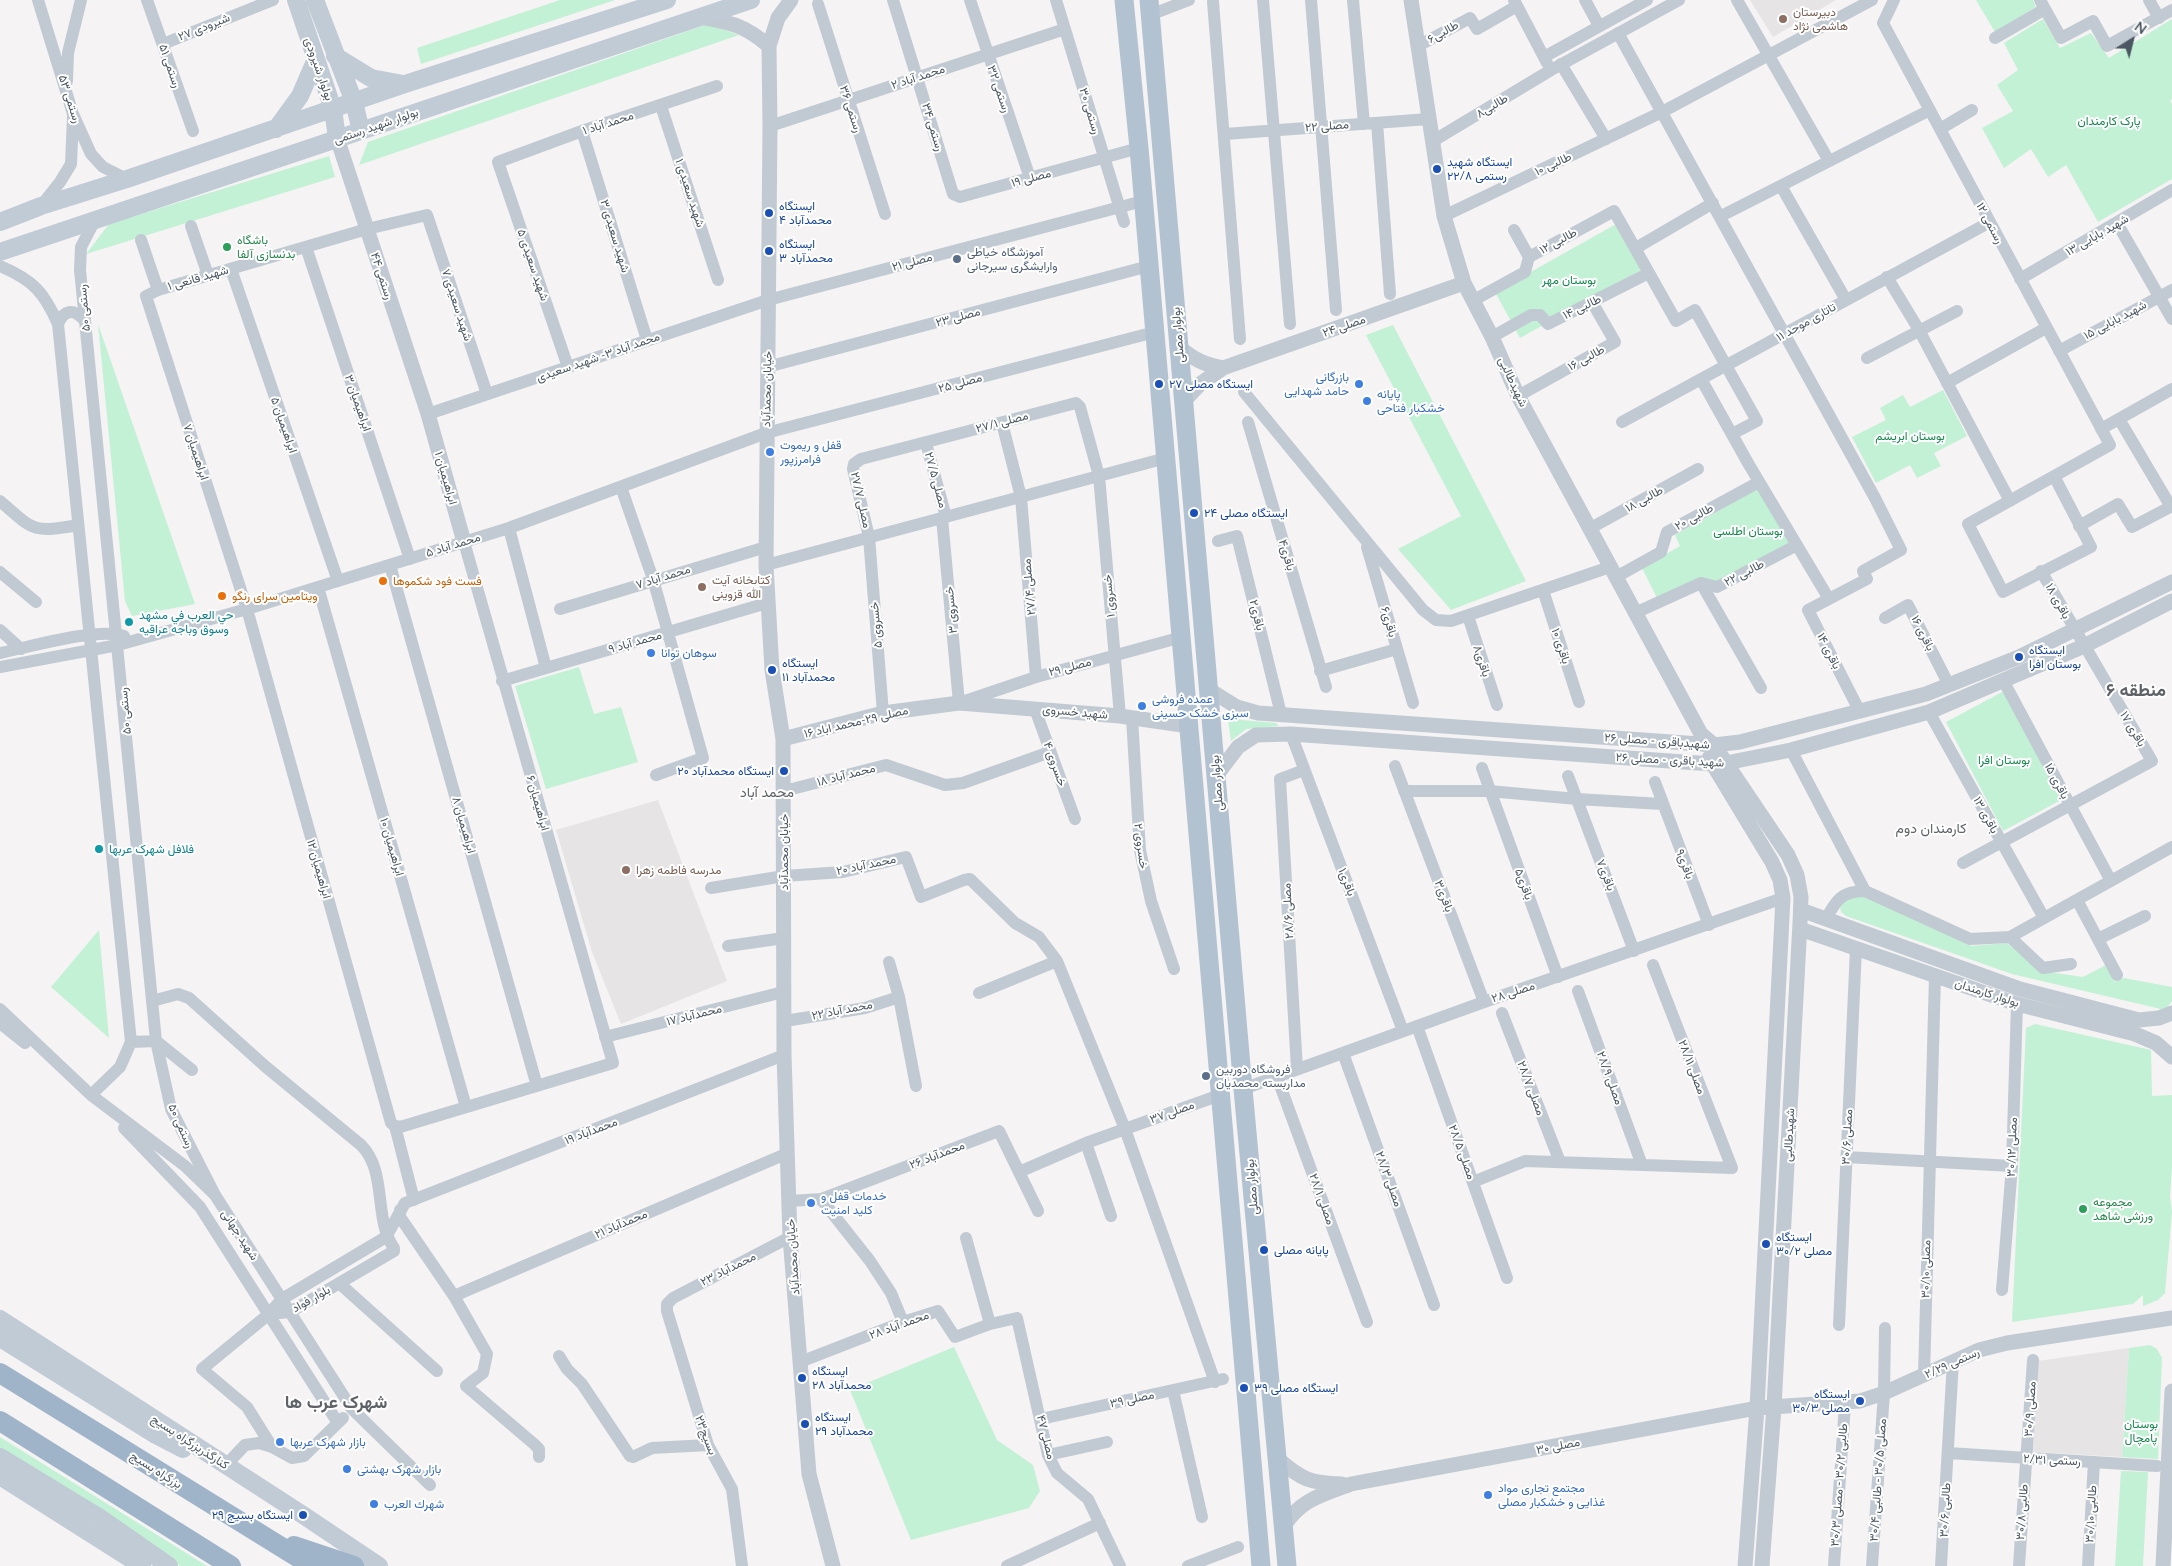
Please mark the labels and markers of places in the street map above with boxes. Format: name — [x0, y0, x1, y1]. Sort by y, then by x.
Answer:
place label: دبیرستان هاشمی نژاد — [1793, 5, 1848, 33]
marker: دبیرستان هاشمی نژاد — [1777, 13, 1789, 25]
place label: ایستگاه شهید رستمی ۲۲/۸ — [1447, 155, 1512, 183]
marker: ایستگاه شهید رستمی ۲۲/۸ — [1431, 163, 1443, 175]
place label: ایستگاه محمدآباد ۴ — [779, 199, 832, 227]
marker: ایستگاه محمدآباد ۴ — [763, 207, 775, 219]
place label: باشگاه بدنسازی آلفا — [237, 233, 295, 261]
place label: ایستگاه محمدآباد ۳ — [779, 237, 833, 265]
marker: باشگاه بدنسازی آلفا — [221, 241, 233, 253]
marker: ایستگاه محمدآباد ۳ — [763, 245, 775, 257]
place label: آموزشگاه خیاطی وارایشگری سیرجانی — [967, 245, 1058, 273]
marker: آموزشگاه خیاطی وارایشگری سیرجانی — [951, 253, 963, 265]
place label: بازرگانی حامد شهدایی — [1284, 370, 1349, 398]
place label: ایستگاه مصلی ۲۷ — [1169, 377, 1253, 391]
marker: ایستگاه مصلی ۲۷ — [1153, 378, 1165, 390]
marker: بازرگانی حامد شهدایی — [1353, 378, 1365, 390]
place label: پایانه خشکبار فتاحی — [1377, 387, 1445, 415]
marker: پایانه خشکبار فتاحی — [1361, 395, 1373, 407]
place label: قفل و ریموت فرامرزپور — [780, 438, 842, 466]
marker: قفل و ریموت فرامرزپور — [764, 446, 776, 458]
place label: ایستگاه مصلی ۲۴ — [1204, 506, 1288, 520]
marker: ایستگاه مصلی ۲۴ — [1188, 507, 1200, 519]
place label: کتابخانه آیت الله قزوینی — [712, 573, 770, 601]
place label: فست فود شکموها — [393, 574, 482, 588]
marker: فست فود شکموها — [377, 575, 389, 587]
marker: کتابخانه آیت الله قزوینی — [696, 581, 708, 593]
place label: ویتامین سرای رنگو — [232, 589, 317, 603]
marker: ویتامین سرای رنگو — [216, 590, 228, 602]
place label: حي العرب في مشهد وسوق وباجه عراقيه — [139, 608, 233, 636]
marker: حي العرب في مشهد وسوق وباجه عراقيه — [123, 616, 135, 628]
place label: ایستگاه بوستان افرا — [2029, 643, 2081, 671]
place label: سوهان توانا — [661, 646, 717, 660]
marker: سوهان توانا — [645, 647, 657, 659]
marker: ایستگاه بوستان افرا — [2013, 651, 2025, 663]
place label: ایستگاه محمدآباد ۱۱ — [782, 656, 835, 684]
marker: ایستگاه محمدآباد ۱۱ — [766, 664, 778, 676]
place label: عمده فروشی سبزی خشک حسینی — [1152, 692, 1249, 720]
marker: عمده فروشی سبزی خشک حسینی — [1136, 700, 1148, 712]
place label: ایستگاه محمدآباد ۲۰ — [677, 764, 774, 778]
marker: ایستگاه محمدآباد ۲۰ — [778, 765, 790, 777]
place label: فلافل شهرک عربها — [109, 842, 194, 856]
marker: فلافل شهرک عربها — [93, 843, 105, 855]
place label: مدرسه فاطمه زهرا — [636, 863, 721, 877]
marker: مدرسه فاطمه زهرا — [620, 864, 632, 876]
place label: فروشگاه دوربین مداربسته محمدیان — [1216, 1062, 1306, 1090]
marker: فروشگاه دوربین مداربسته محمدیان — [1200, 1070, 1212, 1082]
place label: خدمات قفل و کلید امنیت — [821, 1189, 886, 1217]
place label: مجموعه ورزشی شاهد — [2093, 1195, 2153, 1223]
marker: خدمات قفل و کلید امنیت — [805, 1197, 817, 1209]
marker: مجموعه ورزشی شاهد — [2077, 1203, 2089, 1215]
place label: ایستگاه مصلی ۳۰/۲ — [1776, 1230, 1832, 1258]
marker: ایستگاه مصلی ۳۰/۲ — [1760, 1238, 1772, 1250]
place label: پایانه مصلی — [1274, 1243, 1329, 1257]
marker: پایانه مصلی — [1258, 1244, 1270, 1256]
place label: ایستگاه محمدآباد ۲۸ — [812, 1364, 871, 1392]
marker: ایستگاه محمدآباد ۲۸ — [796, 1372, 808, 1384]
place label: ایستگاه مصلی ۳۹ — [1254, 1381, 1338, 1395]
marker: ایستگاه مصلی ۳۹ — [1238, 1382, 1250, 1394]
place label: ایستگاه مصلی ۳۰/۳ — [1792, 1387, 1850, 1415]
marker: ایستگاه مصلی ۳۰/۳ — [1854, 1395, 1866, 1407]
place label: ایستگاه محمدآباد ۲۹ — [815, 1410, 873, 1438]
marker: ایستگاه محمدآباد ۲۹ — [799, 1418, 811, 1430]
place label: بازار شهرک عربها — [290, 1435, 366, 1449]
marker: بازار شهرک عربها — [274, 1436, 286, 1448]
place label: بازار شهرک بهشتی — [357, 1462, 441, 1476]
marker: بازار شهرک بهشتی — [341, 1463, 353, 1475]
place label: مجتمع تجاری مواد غذایی و خشکبار مصلی — [1498, 1481, 1605, 1509]
marker: مجتمع تجاری مواد غذایی و خشکبار مصلی — [1482, 1489, 1494, 1501]
place label: شهرك العرب — [384, 1497, 444, 1511]
marker: شهرك العرب — [368, 1498, 380, 1510]
place label: ایستگاه بسیج ۲۹ — [212, 1508, 293, 1522]
marker: ایستگاه بسیج ۲۹ — [297, 1509, 309, 1521]

